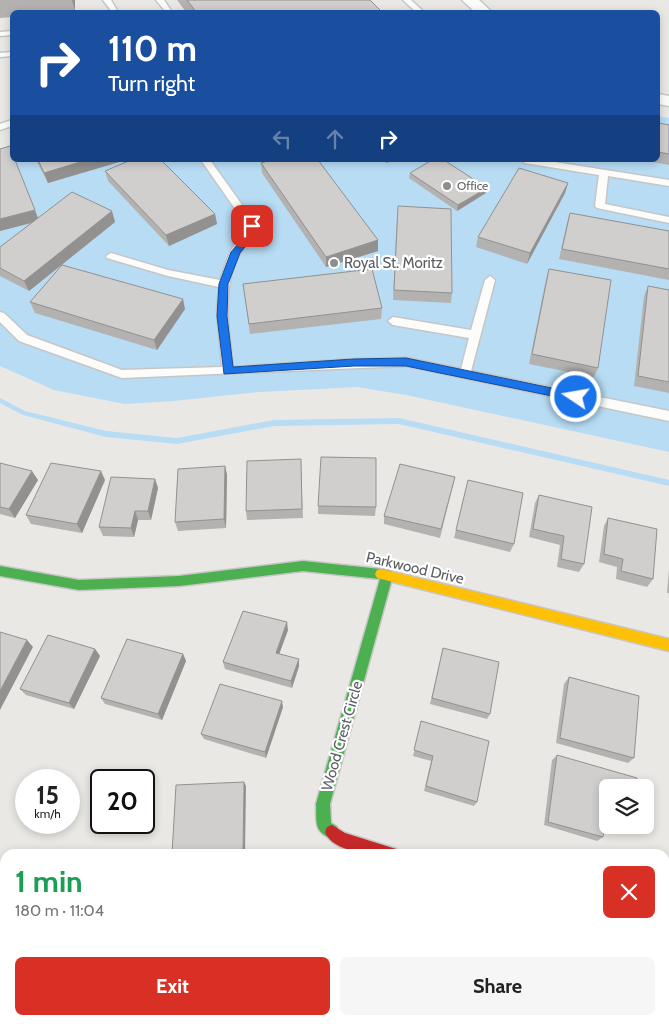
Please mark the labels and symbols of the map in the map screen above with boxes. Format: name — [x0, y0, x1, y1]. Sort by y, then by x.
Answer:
place label: Office — [457, 178, 488, 193]
marker: Office — [441, 180, 453, 192]
pin — [231, 205, 273, 247]
place label: Royal St. Moritz — [344, 254, 443, 272]
marker: Royal St. Moritz — [328, 257, 340, 269]
position arrow — [549, 370, 601, 422]
street label: Parkwood Drive — [364, 548, 466, 588]
street label: Wood Crest Circle — [318, 679, 366, 793]
speed limit sign: 20 — [90, 769, 155, 834]

